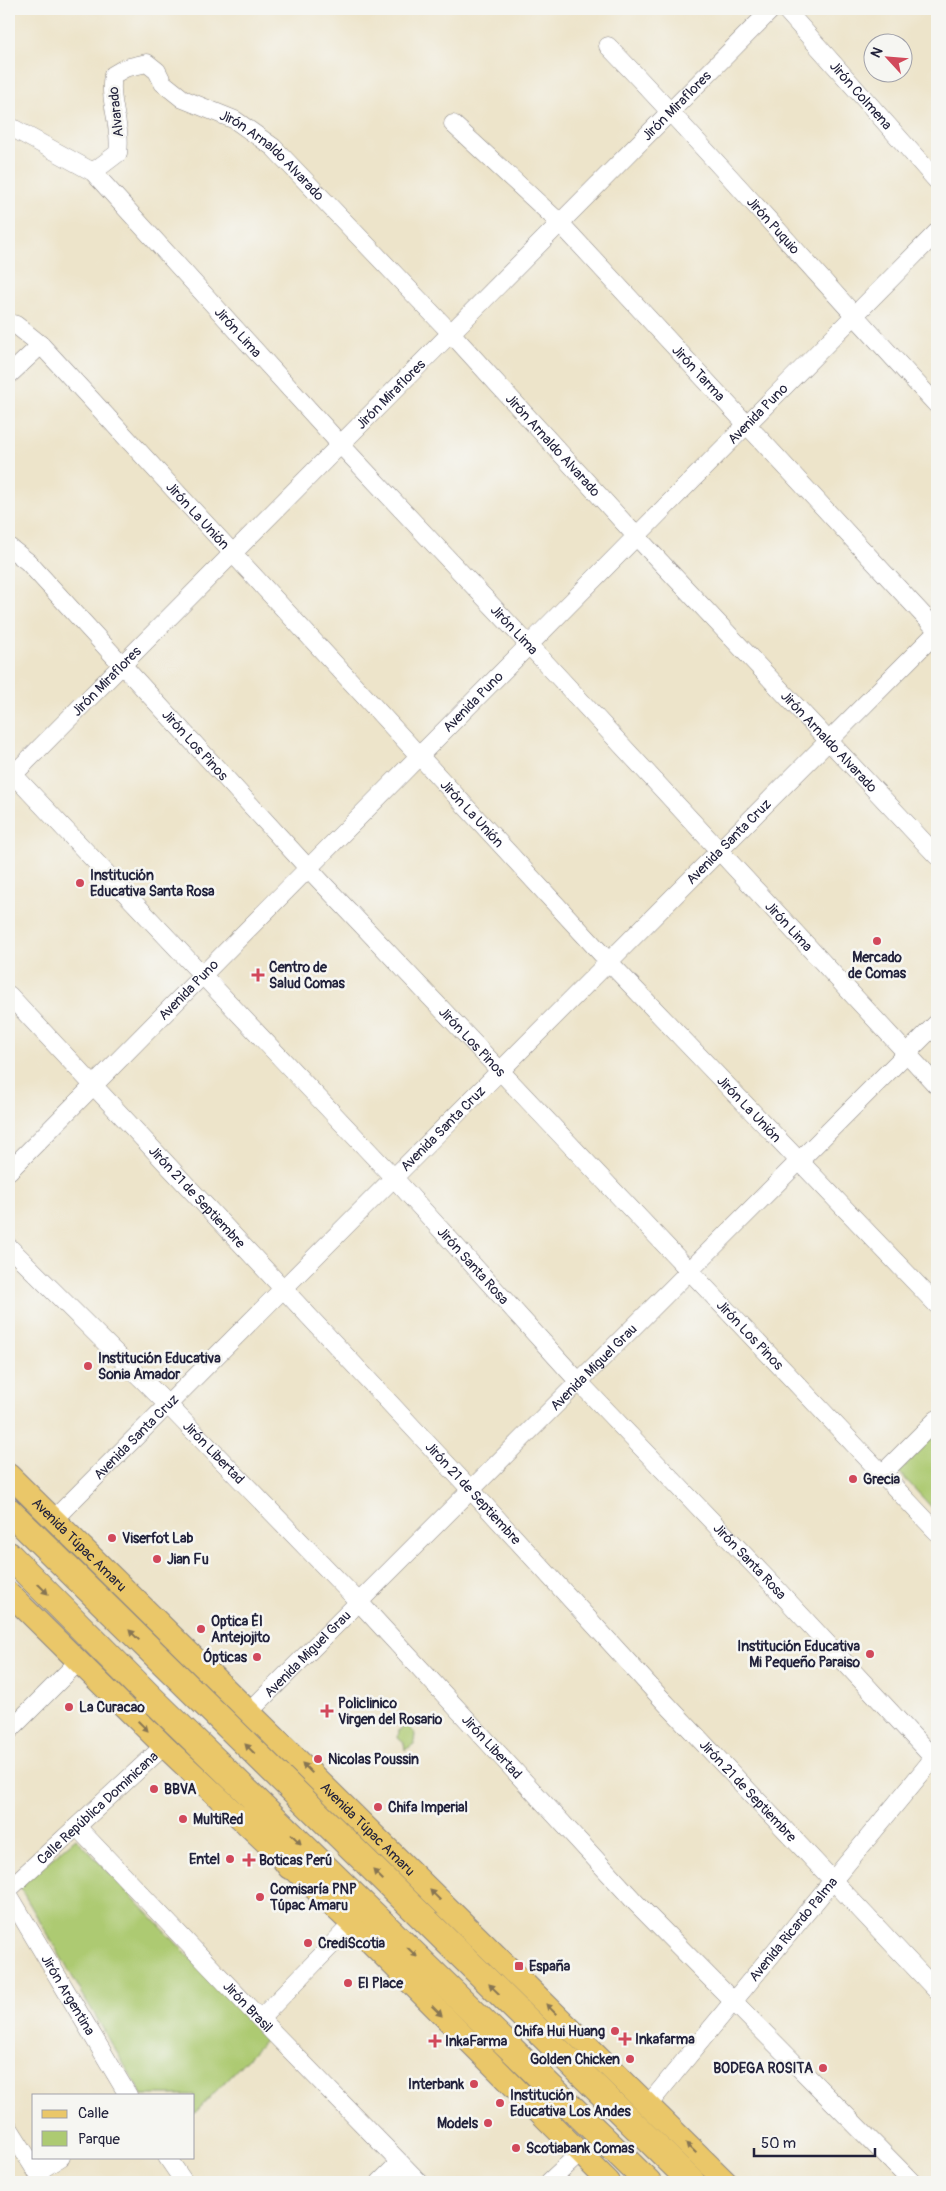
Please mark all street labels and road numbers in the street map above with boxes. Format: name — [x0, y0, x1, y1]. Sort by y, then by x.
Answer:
street label: Jirón Colmena — [826, 57, 896, 133]
street label: Jirón Miraflores — [638, 67, 715, 144]
street label: Alvarado — [105, 85, 127, 138]
street label: Jirón Arnaldo Alvarado — [217, 106, 328, 204]
street label: Jirón Puquio — [743, 193, 804, 258]
street label: Jirón Lima — [211, 303, 265, 361]
street label: Jirón Tarma — [669, 341, 729, 404]
street label: Jirón Miraflores — [352, 355, 429, 432]
street label: Avenida Puno — [724, 379, 792, 447]
street label: Jirón Arnaldo Alvarado — [502, 390, 604, 500]
street label: Jirón La Unión — [163, 478, 233, 553]
street label: Jirón Lima — [487, 601, 542, 658]
street label: Jirón Miraflores — [68, 642, 145, 719]
street label: Avenida Puno — [439, 667, 507, 735]
street label: Jirón Arnaldo Alvarado — [777, 687, 881, 796]
street label: Jirón Los Pinos — [159, 706, 232, 784]
street label: Jirón La Unión — [437, 776, 508, 851]
street label: Avenida Santa Cruz — [682, 795, 774, 888]
street label: Jirón Lima — [762, 898, 816, 955]
street label: Avenida Puno — [155, 955, 222, 1024]
street label: Jirón Los Pinos — [435, 1003, 510, 1080]
street label: Jirón La Unión — [714, 1072, 785, 1146]
street label: Avenida Santa Cruz — [397, 1082, 489, 1175]
street label: Jirón 21 de Septiembre — [145, 1142, 249, 1252]
street label: Jirón Santa Rosa — [434, 1223, 513, 1308]
street label: Jirón Los Pinos — [713, 1296, 788, 1374]
street label: Avenida Miguel Grau — [547, 1320, 640, 1414]
street label: Avenida Santa Cruz — [90, 1391, 182, 1483]
street label: Jirón Libertad — [180, 1417, 248, 1487]
street label: Jirón 21 de Septiembre — [422, 1438, 525, 1548]
street label: Avenida Túpac Amaru — [29, 1494, 130, 1595]
street label: Jirón Santa Rosa — [710, 1520, 790, 1603]
street label: Avenida Miguel Grau — [260, 1607, 354, 1701]
street label: Jirón Libertad — [458, 1711, 526, 1782]
street label: Jirón 21 de Septiembre — [696, 1736, 800, 1845]
street label: Calle República Dominicana — [33, 1748, 161, 1868]
street label: Avenida Túpac Amaru — [317, 1779, 419, 1879]
street label: Avenida Ricardo Palma — [745, 1873, 841, 1985]
street label: Jirón Argentina — [38, 1951, 99, 2038]
street label: Jirón Brasil — [220, 1977, 277, 2036]

